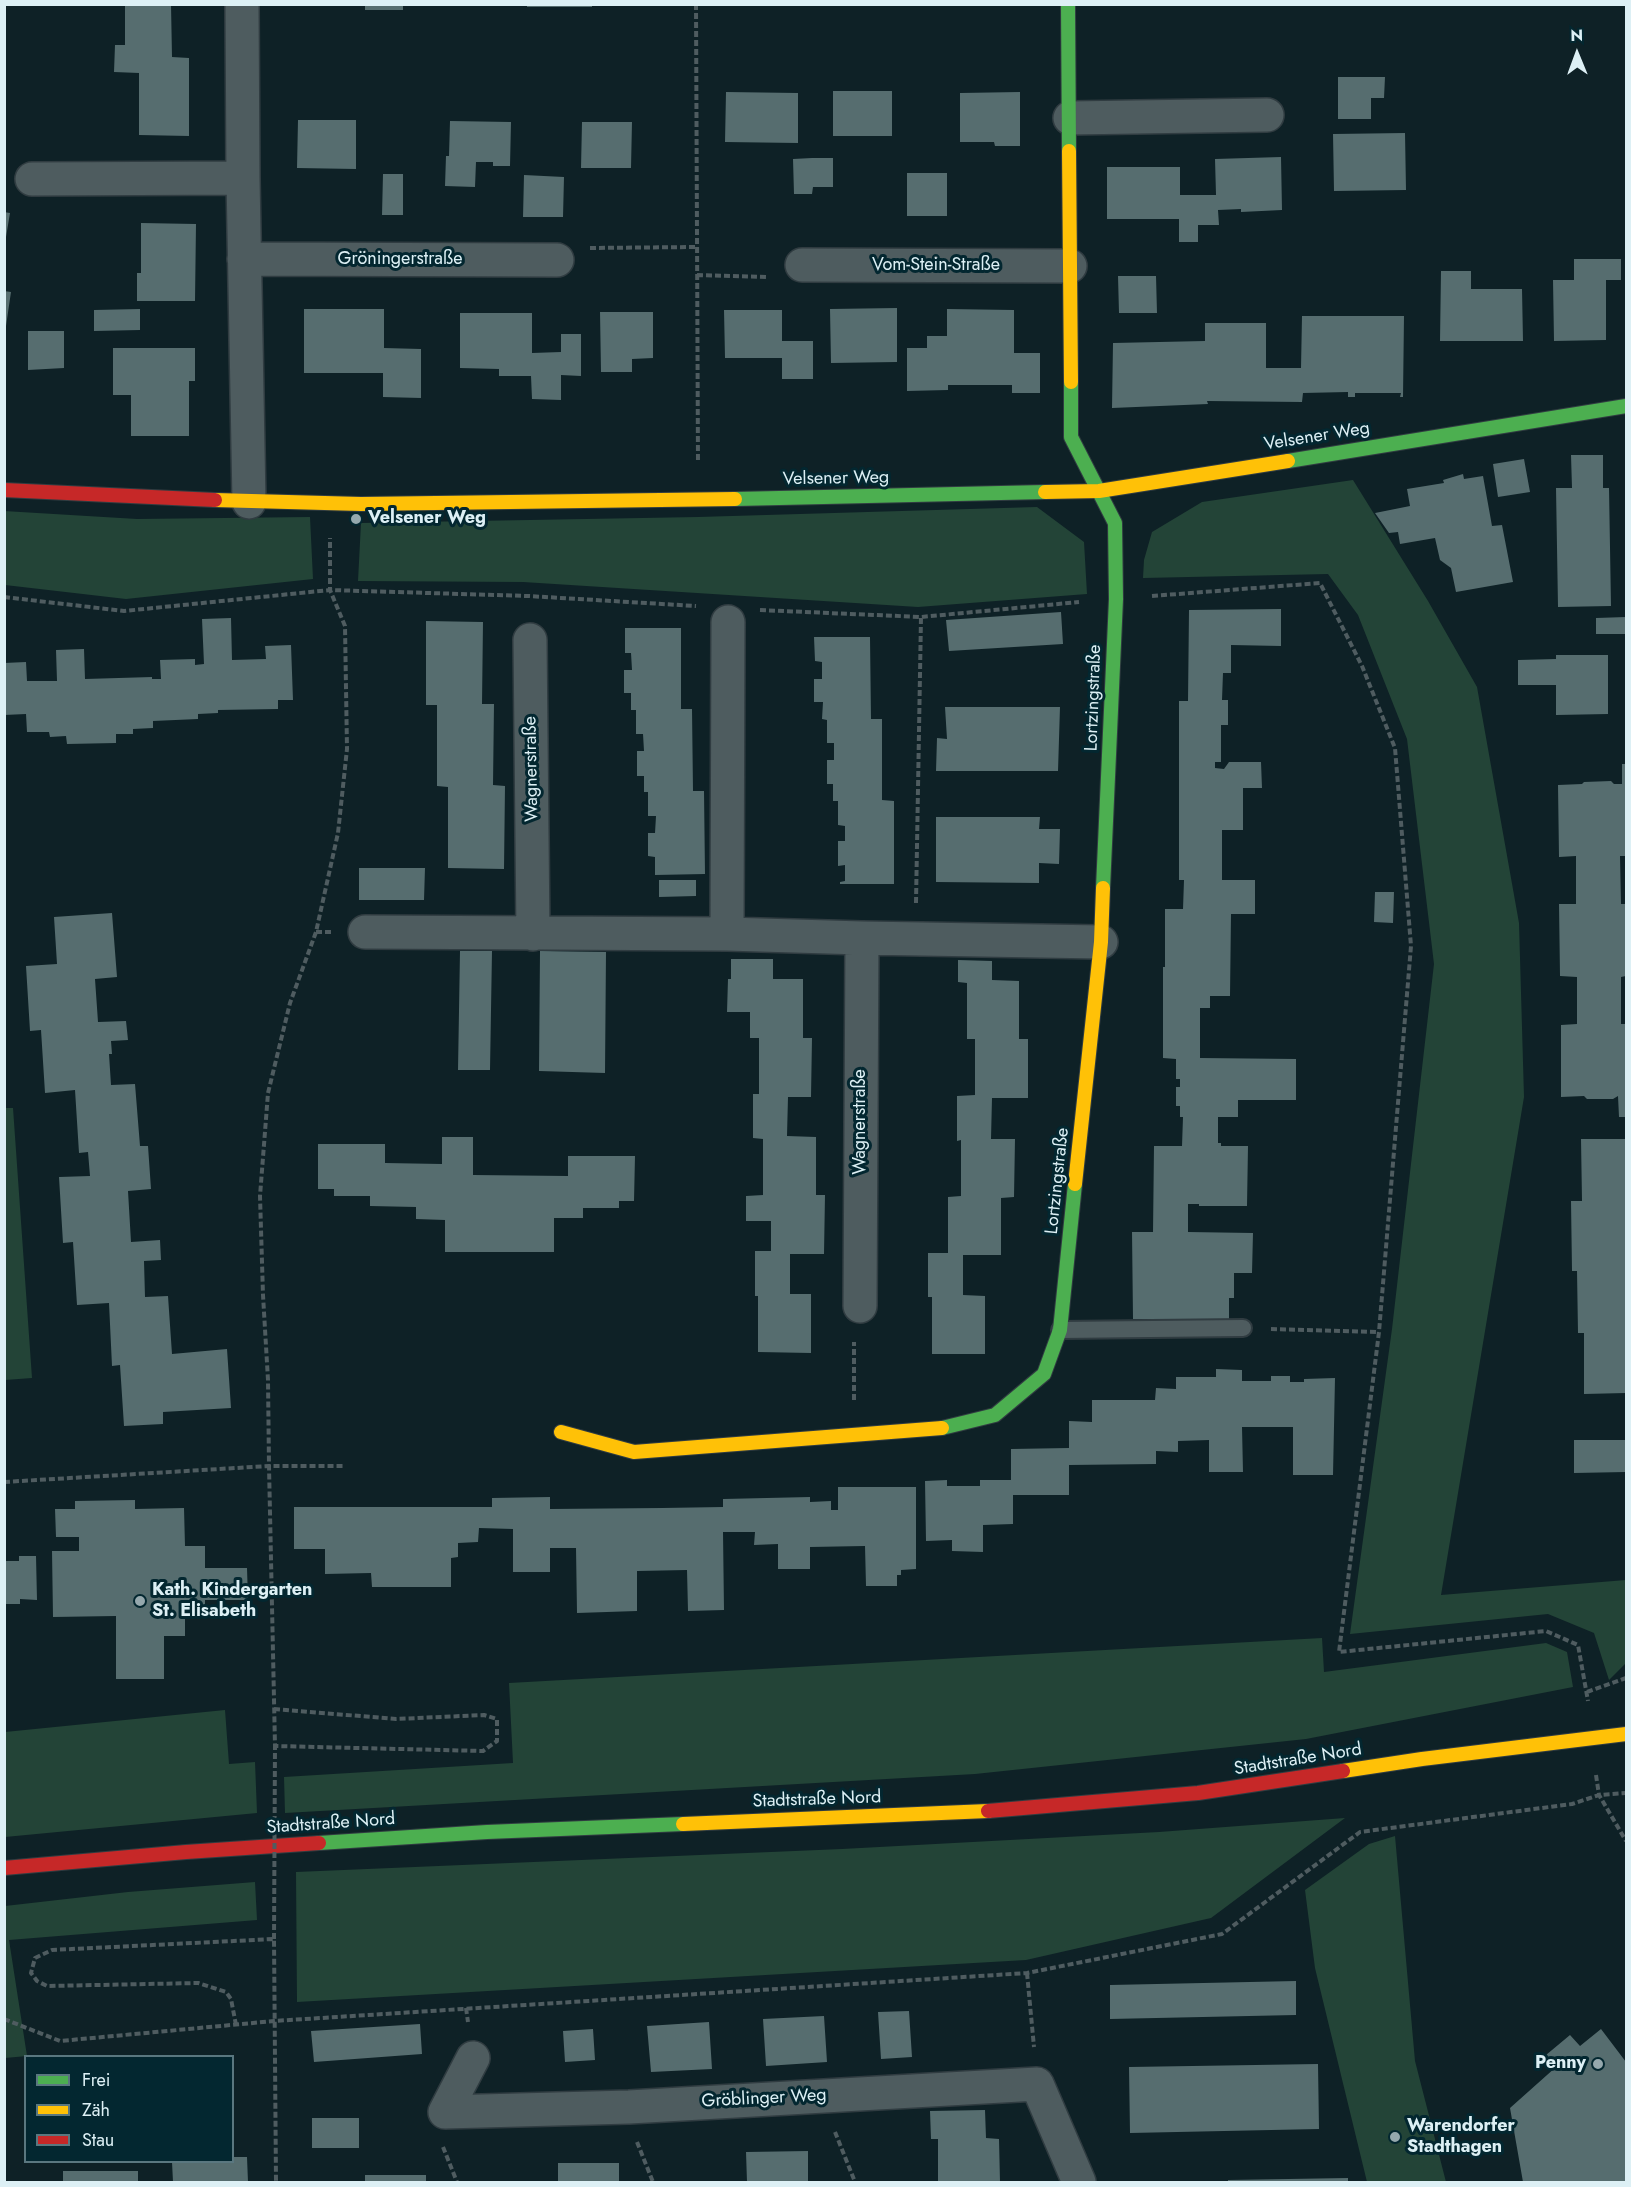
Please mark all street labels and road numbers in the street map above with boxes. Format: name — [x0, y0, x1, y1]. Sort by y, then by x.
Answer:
street label: Gröningerstraße — [338, 249, 462, 271]
street label: Vom-Stein-Straße — [872, 255, 1000, 277]
street label: Velsener Weg — [1263, 418, 1371, 456]
street label: Velsener Weg — [783, 467, 889, 491]
street label: Lortzingstraße — [1081, 644, 1107, 752]
street label: Wagnerstraße — [520, 716, 544, 822]
street label: Wagnerstraße — [850, 1069, 872, 1175]
street label: Lortzingstraße — [1042, 1127, 1074, 1235]
street label: Stadtstraße Nord — [1233, 1739, 1363, 1781]
street label: Stadtstraße Nord — [752, 1787, 882, 1813]
street label: Stadtstraße Nord — [266, 1809, 396, 1839]
street label: Gröblinger Weg — [701, 2085, 827, 2113]

